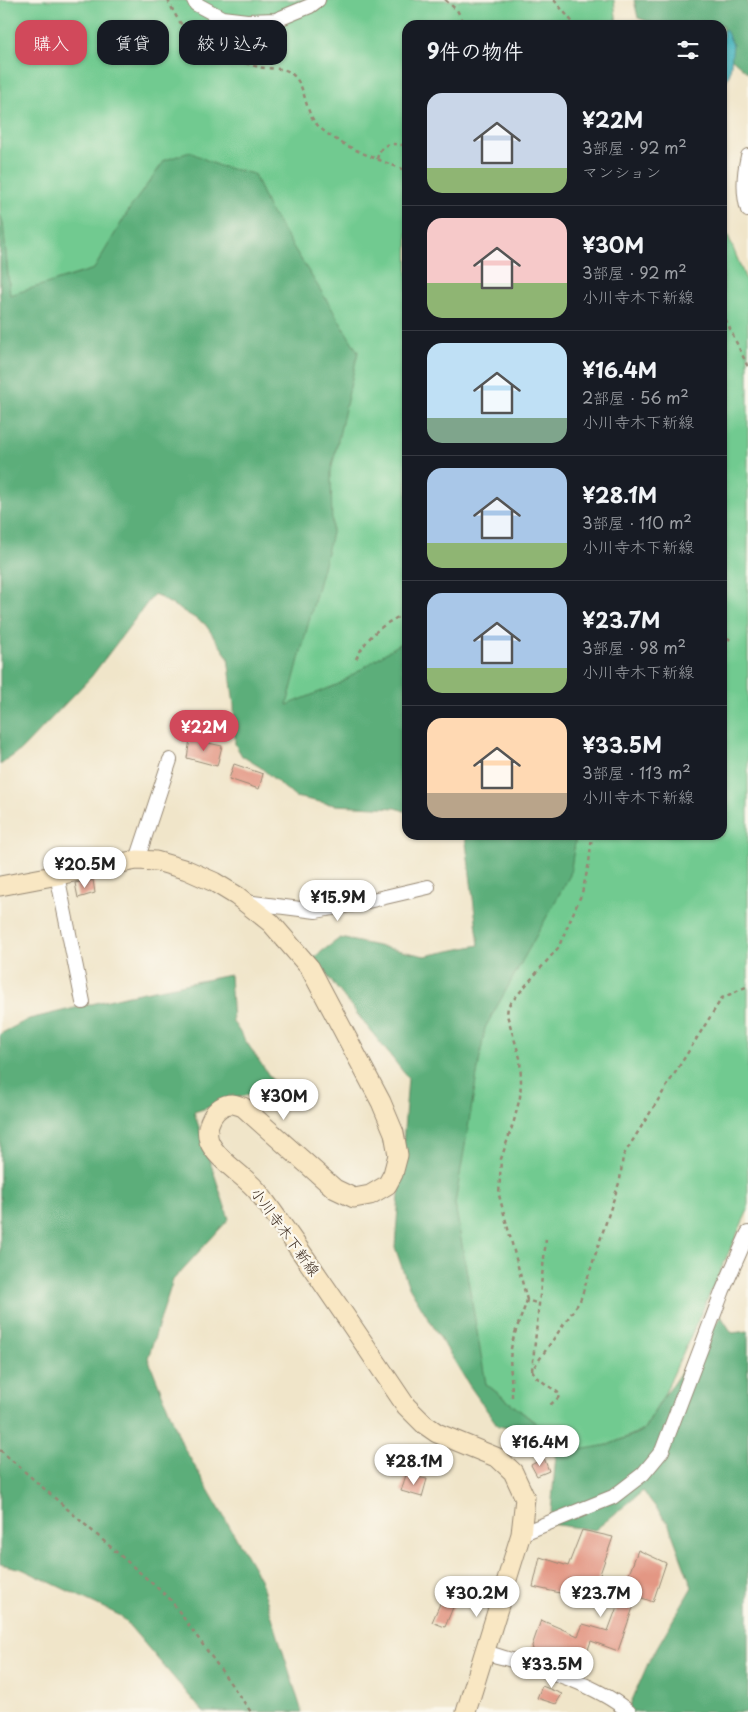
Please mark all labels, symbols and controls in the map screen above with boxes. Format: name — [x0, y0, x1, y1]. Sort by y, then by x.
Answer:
chip: 購入 — [15, 20, 87, 65]
chip: 賃貸 — [97, 20, 169, 65]
chip: 絞り込み — [179, 20, 287, 65]
text: 9件の物件 — [427, 34, 524, 66]
icon: filters — [674, 36, 702, 64]
text: ¥22M — [582, 103, 643, 135]
icon: home — [467, 113, 527, 173]
text: 3部屋 · 92 m² — [582, 135, 687, 159]
text: マンション — [582, 159, 661, 183]
text: ¥30M — [582, 228, 644, 260]
icon: home — [467, 238, 527, 298]
text: 3部屋 · 92 m² — [582, 260, 687, 284]
text: 小川寺木下新線 — [582, 284, 694, 308]
text: ¥16.4M — [582, 353, 657, 385]
icon: home — [467, 363, 527, 423]
text: 2部屋 · 56 m² — [582, 385, 689, 409]
text: 小川寺木下新線 — [582, 409, 694, 433]
text: ¥28.1M — [582, 478, 657, 510]
icon: home — [467, 488, 527, 548]
text: 3部屋 · 110 m² — [582, 510, 692, 534]
text: 小川寺木下新線 — [582, 534, 694, 558]
text: ¥23.7M — [582, 603, 660, 635]
icon: home — [467, 613, 527, 673]
text: 3部屋 · 98 m² — [582, 635, 686, 659]
text: 小川寺木下新線 — [582, 659, 694, 683]
pin: ¥22M — [174, 710, 234, 752]
text: ¥22M — [181, 714, 227, 738]
text: ¥33.5M — [582, 728, 662, 760]
icon: home — [467, 738, 527, 798]
text: 3部屋 · 113 m² — [582, 760, 691, 784]
text: 小川寺木下新線 — [582, 784, 694, 808]
pin: ¥20.5M — [44, 846, 126, 889]
text: ¥20.5M — [54, 851, 116, 875]
pin: ¥15.9M — [297, 880, 379, 922]
text: ¥15.9M — [310, 884, 366, 908]
pin: ¥30M — [254, 1078, 314, 1121]
text: ¥30M — [260, 1083, 308, 1107]
street label: 小川寺木下新線 — [246, 1182, 326, 1280]
pin: ¥16.4M — [499, 1424, 581, 1467]
text: ¥16.4M — [511, 1429, 569, 1453]
pin: ¥28.1M — [373, 1444, 455, 1486]
text: ¥28.1M — [385, 1448, 443, 1472]
pin: ¥30.2M — [436, 1576, 518, 1618]
pin: ¥23.7M — [560, 1576, 642, 1618]
text: ¥30.2M — [446, 1580, 508, 1604]
text: ¥23.7M — [571, 1580, 631, 1604]
pin: ¥33.5M — [511, 1646, 593, 1689]
text: ¥33.5M — [522, 1651, 582, 1675]

